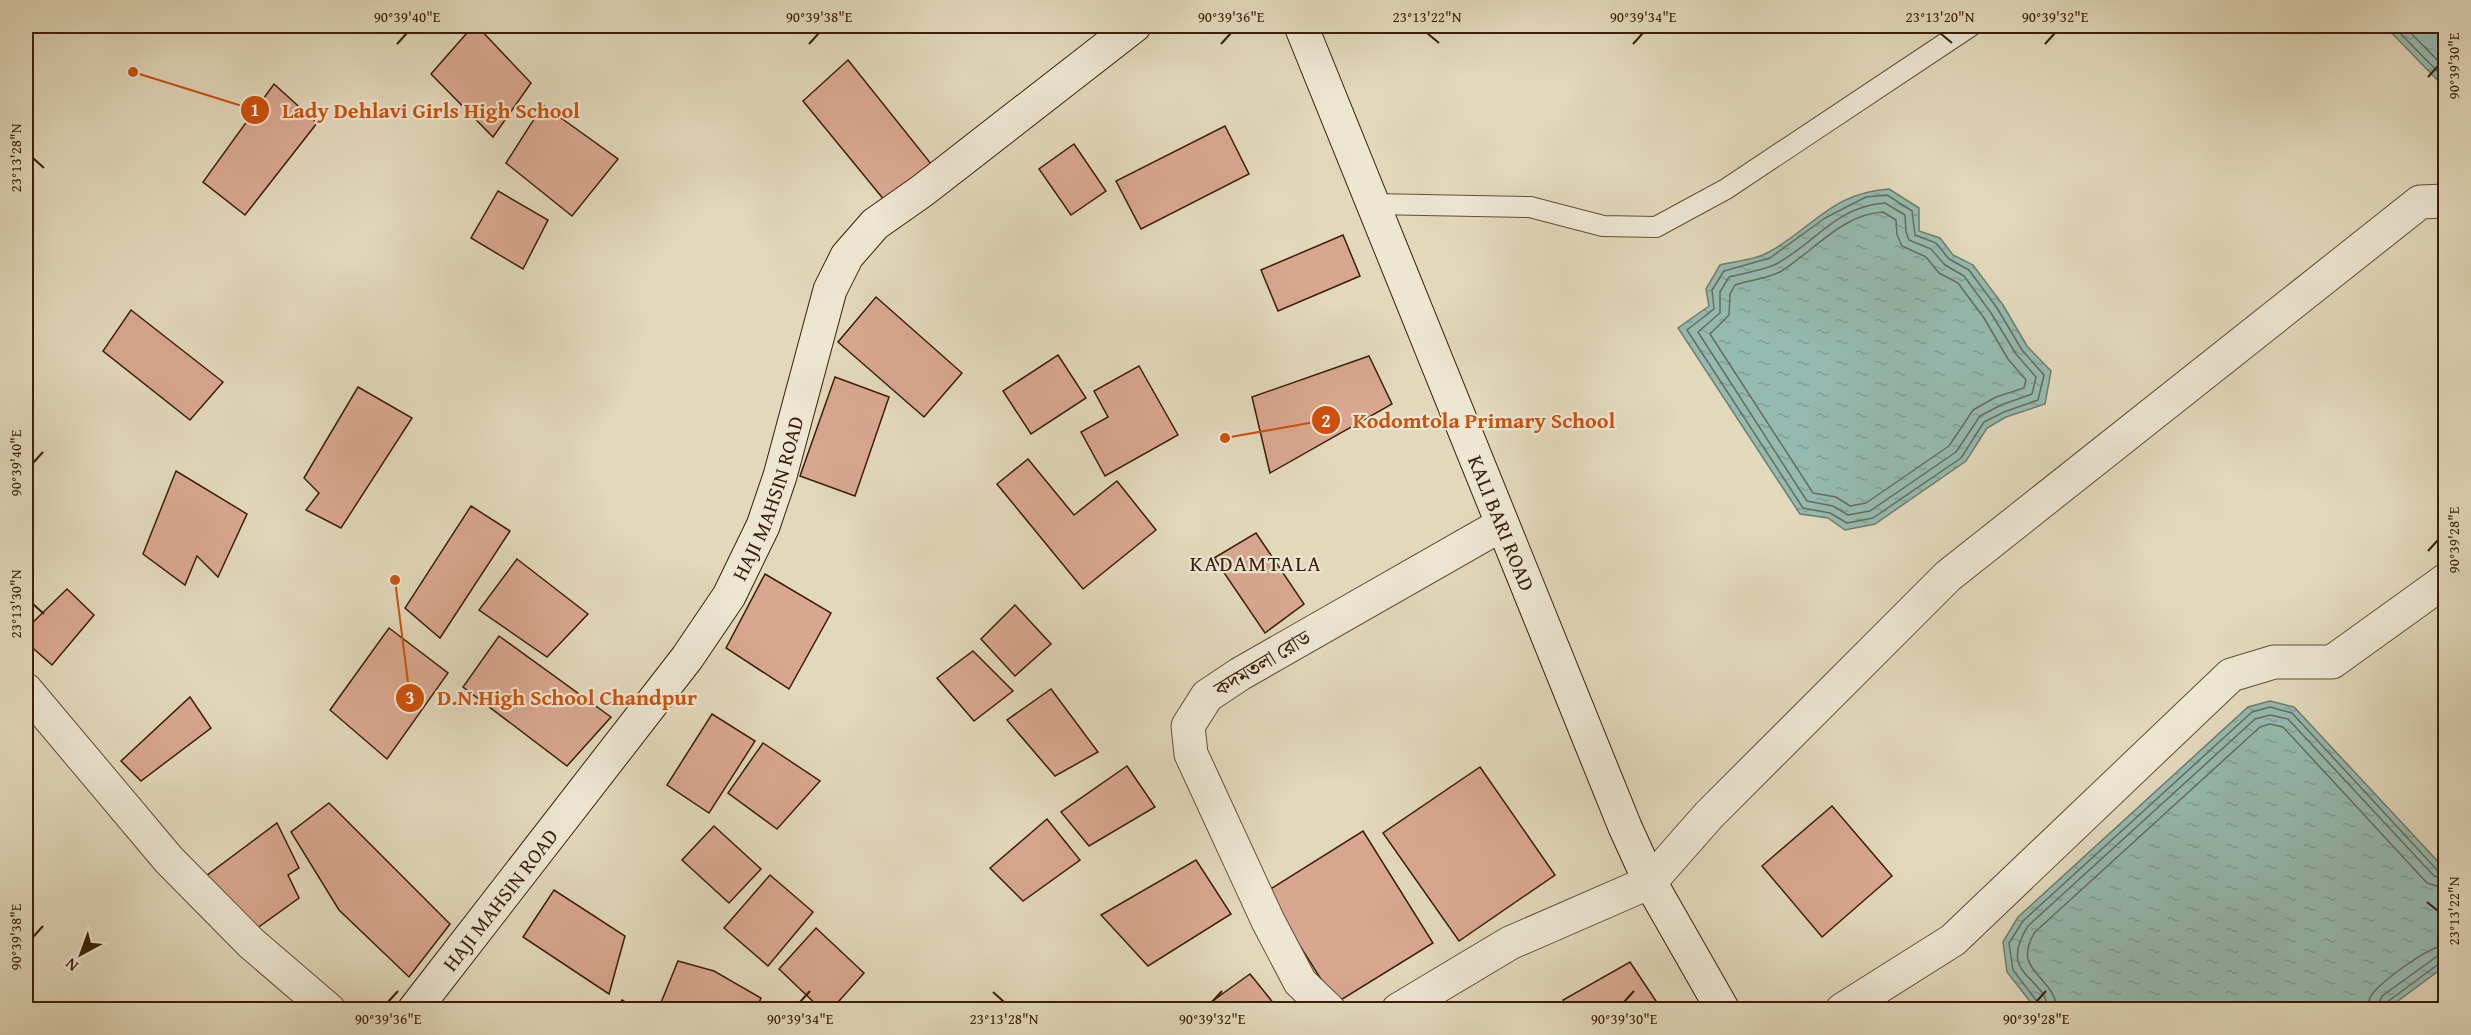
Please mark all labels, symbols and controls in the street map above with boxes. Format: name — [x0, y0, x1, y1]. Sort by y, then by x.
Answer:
text: 90°39'40"E — [374, 6, 441, 27]
text: 90°39'38"E — [786, 6, 853, 27]
text: 90°39'36"E — [1198, 6, 1265, 27]
text: 23°13'22"N — [1393, 6, 1462, 27]
text: 90°39'34"E — [1610, 6, 1677, 27]
text: 23°13'20"N — [1906, 6, 1975, 27]
text: 90°39'32"E — [2022, 6, 2089, 27]
text: 90°39'30"E — [2443, 32, 2464, 99]
callout: Lady Dehlavi Girls High School — [240, 90, 592, 130]
text: Lady Dehlavi Girls High School — [282, 94, 580, 126]
text: 1 — [250, 96, 260, 123]
text: 23°13'28"N — [5, 123, 26, 192]
callout: Kodomtola Primary School — [1311, 400, 1627, 440]
text: Kodomtola Primary School — [1353, 404, 1615, 436]
text: 2 — [1321, 407, 1331, 434]
street label: HAJI MAHSIN ROAD — [723, 412, 811, 586]
text: 90°39'40"E — [5, 429, 26, 496]
street label: KALI BARI ROAD — [1461, 450, 1543, 596]
text: 90°39'28"E — [2443, 506, 2464, 573]
district label: KADAMTALA — [1190, 547, 1322, 579]
text: 23°13'30"N — [5, 569, 26, 638]
street label: কদমতলা রোড — [1207, 621, 1317, 705]
callout: D.N.High School Chandpur — [395, 678, 709, 718]
text: D.N.High School Chandpur — [437, 681, 697, 713]
text: 3 — [405, 684, 415, 711]
street label: HAJI MAHSIN ROAD — [434, 821, 565, 977]
text: 23°13'22"N — [2443, 876, 2464, 945]
text: 90°39'38"E — [5, 903, 26, 970]
north arrow — [51, 924, 111, 984]
text: N — [59, 953, 83, 978]
text: 90°39'36"E — [355, 1008, 422, 1029]
text: 90°39'34"E — [767, 1008, 834, 1029]
text: 23°13'28"N — [970, 1008, 1039, 1029]
text: 90°39'32"E — [1179, 1008, 1246, 1029]
text: 90°39'30"E — [1591, 1008, 1658, 1029]
text: 90°39'28"E — [2003, 1008, 2070, 1029]

